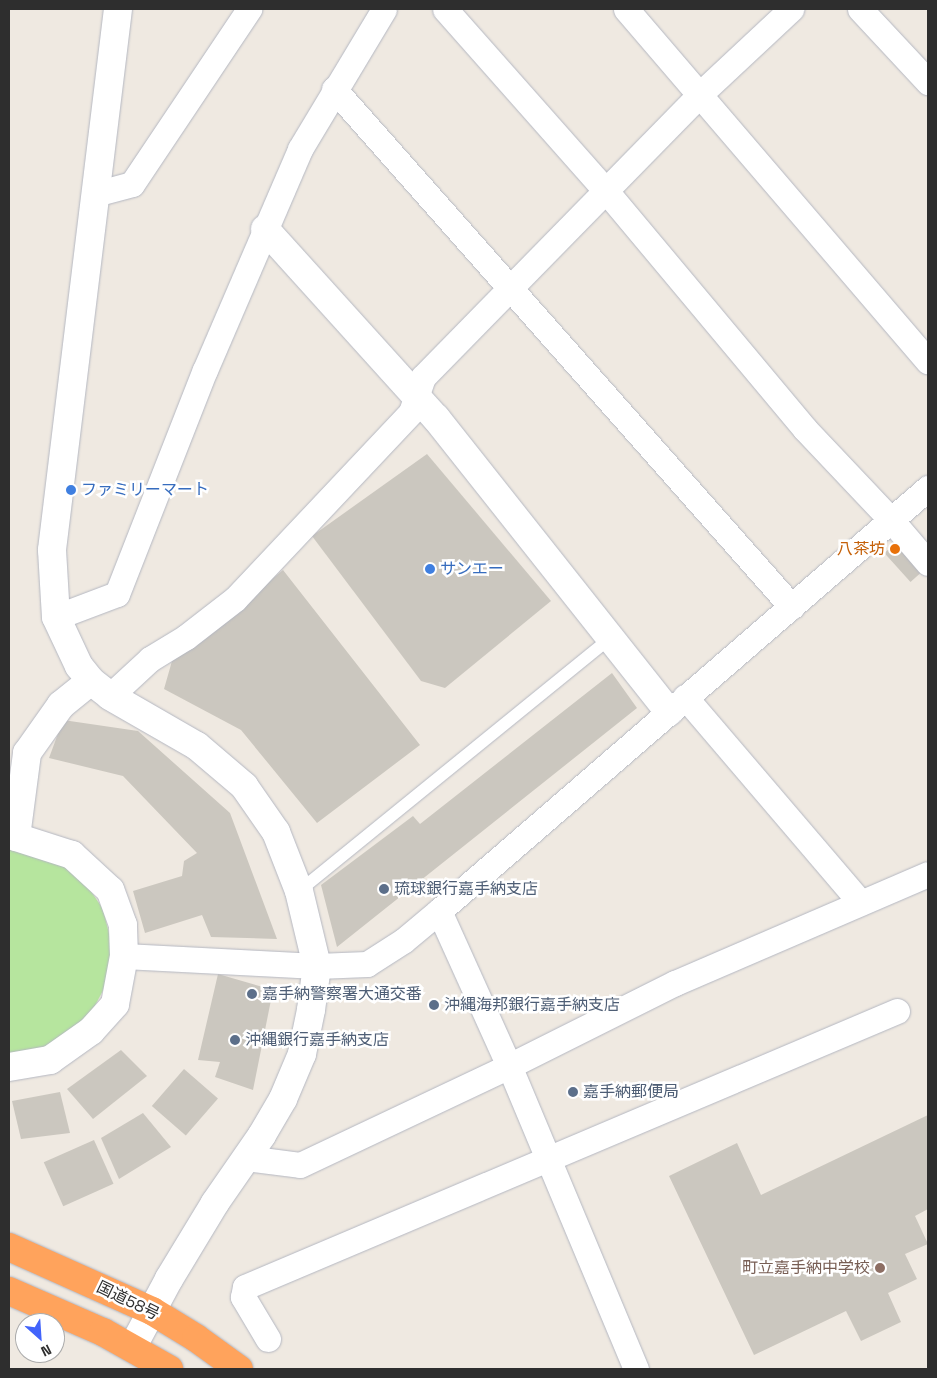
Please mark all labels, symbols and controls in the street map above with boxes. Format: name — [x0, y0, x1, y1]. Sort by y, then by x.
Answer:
place label: ファミリーマート — [81, 480, 209, 500]
marker: ファミリーマート — [65, 484, 77, 496]
place label: 八茶坊 — [837, 539, 885, 559]
marker: 八茶坊 — [889, 543, 901, 555]
place label: サンエー — [440, 559, 504, 579]
marker: サンエー — [424, 563, 436, 575]
place label: 琉球銀行嘉手納支店 — [394, 879, 538, 899]
marker: 琉球銀行嘉手納支店 — [378, 883, 390, 895]
place label: 嘉手納警察署大通交番 — [262, 984, 422, 1004]
marker: 嘉手納警察署大通交番 — [246, 988, 258, 1000]
place label: 沖縄海邦銀行嘉手納支店 — [444, 995, 620, 1015]
marker: 沖縄海邦銀行嘉手納支店 — [428, 999, 440, 1011]
place label: 沖縄銀行嘉手納支店 — [245, 1030, 389, 1050]
marker: 沖縄銀行嘉手納支店 — [229, 1034, 241, 1046]
place label: 嘉手納郵便局 — [583, 1082, 679, 1102]
marker: 嘉手納郵便局 — [567, 1086, 579, 1098]
place label: 町立嘉手納中学校 — [742, 1258, 870, 1278]
marker: 町立嘉手納中学校 — [874, 1262, 886, 1274]
street label: 国道58号 — [93, 1278, 163, 1324]
north arrow — [15, 1313, 65, 1363]
text: N — [38, 1340, 54, 1361]

